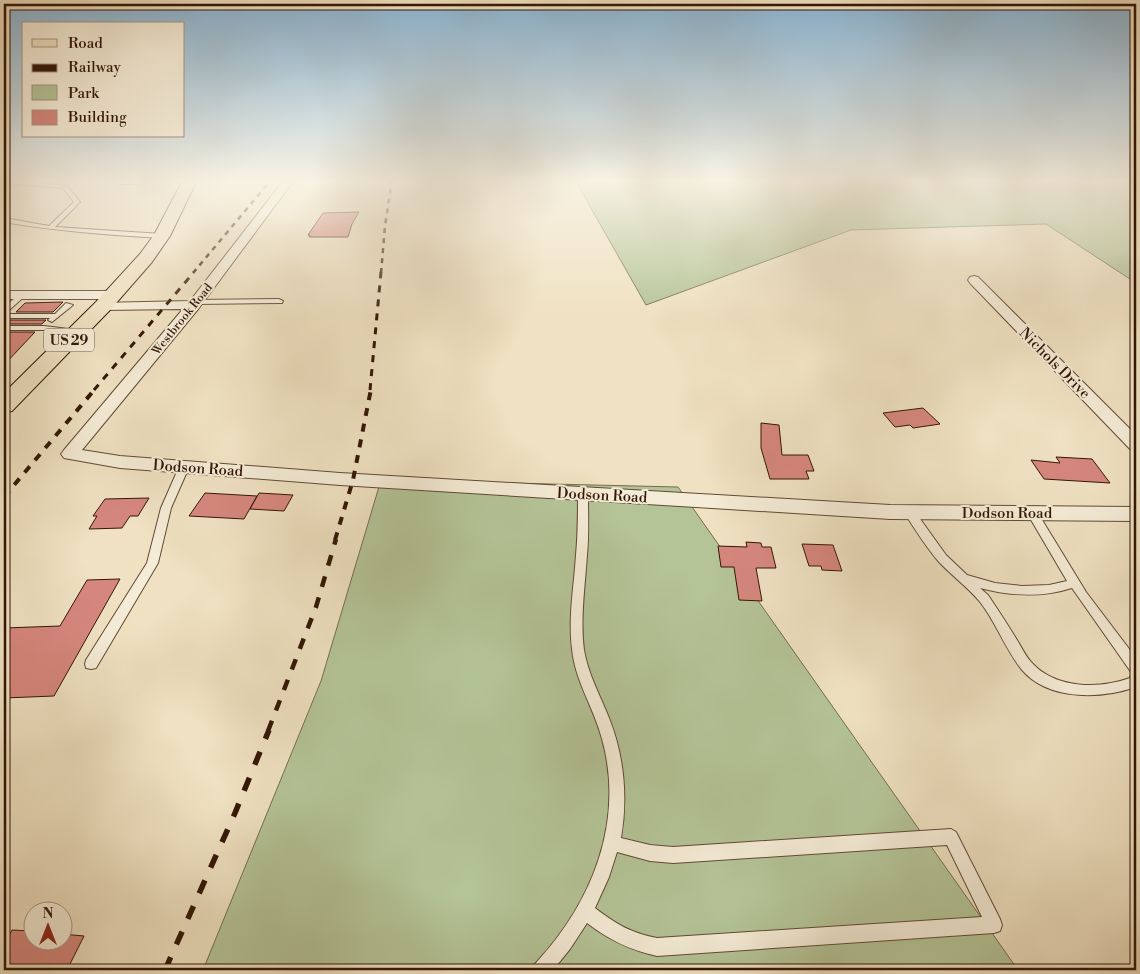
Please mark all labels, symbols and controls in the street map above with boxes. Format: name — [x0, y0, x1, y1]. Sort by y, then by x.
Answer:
legend — [22, 22, 185, 138]
text: Road — [68, 34, 103, 53]
text: Railway — [68, 58, 122, 77]
text: Park — [68, 84, 100, 103]
text: Building — [67, 108, 127, 127]
street label: Westbrook Road — [148, 280, 216, 359]
street label: Nichols Drive — [1015, 324, 1094, 403]
road number: US 29 — [44, 328, 94, 352]
street label: Dodson Road — [152, 456, 244, 481]
street label: Dodson Road — [556, 484, 648, 507]
street label: Dodson Road — [962, 504, 1053, 523]
north arrow — [22, 902, 72, 952]
text: N — [42, 905, 54, 923]

